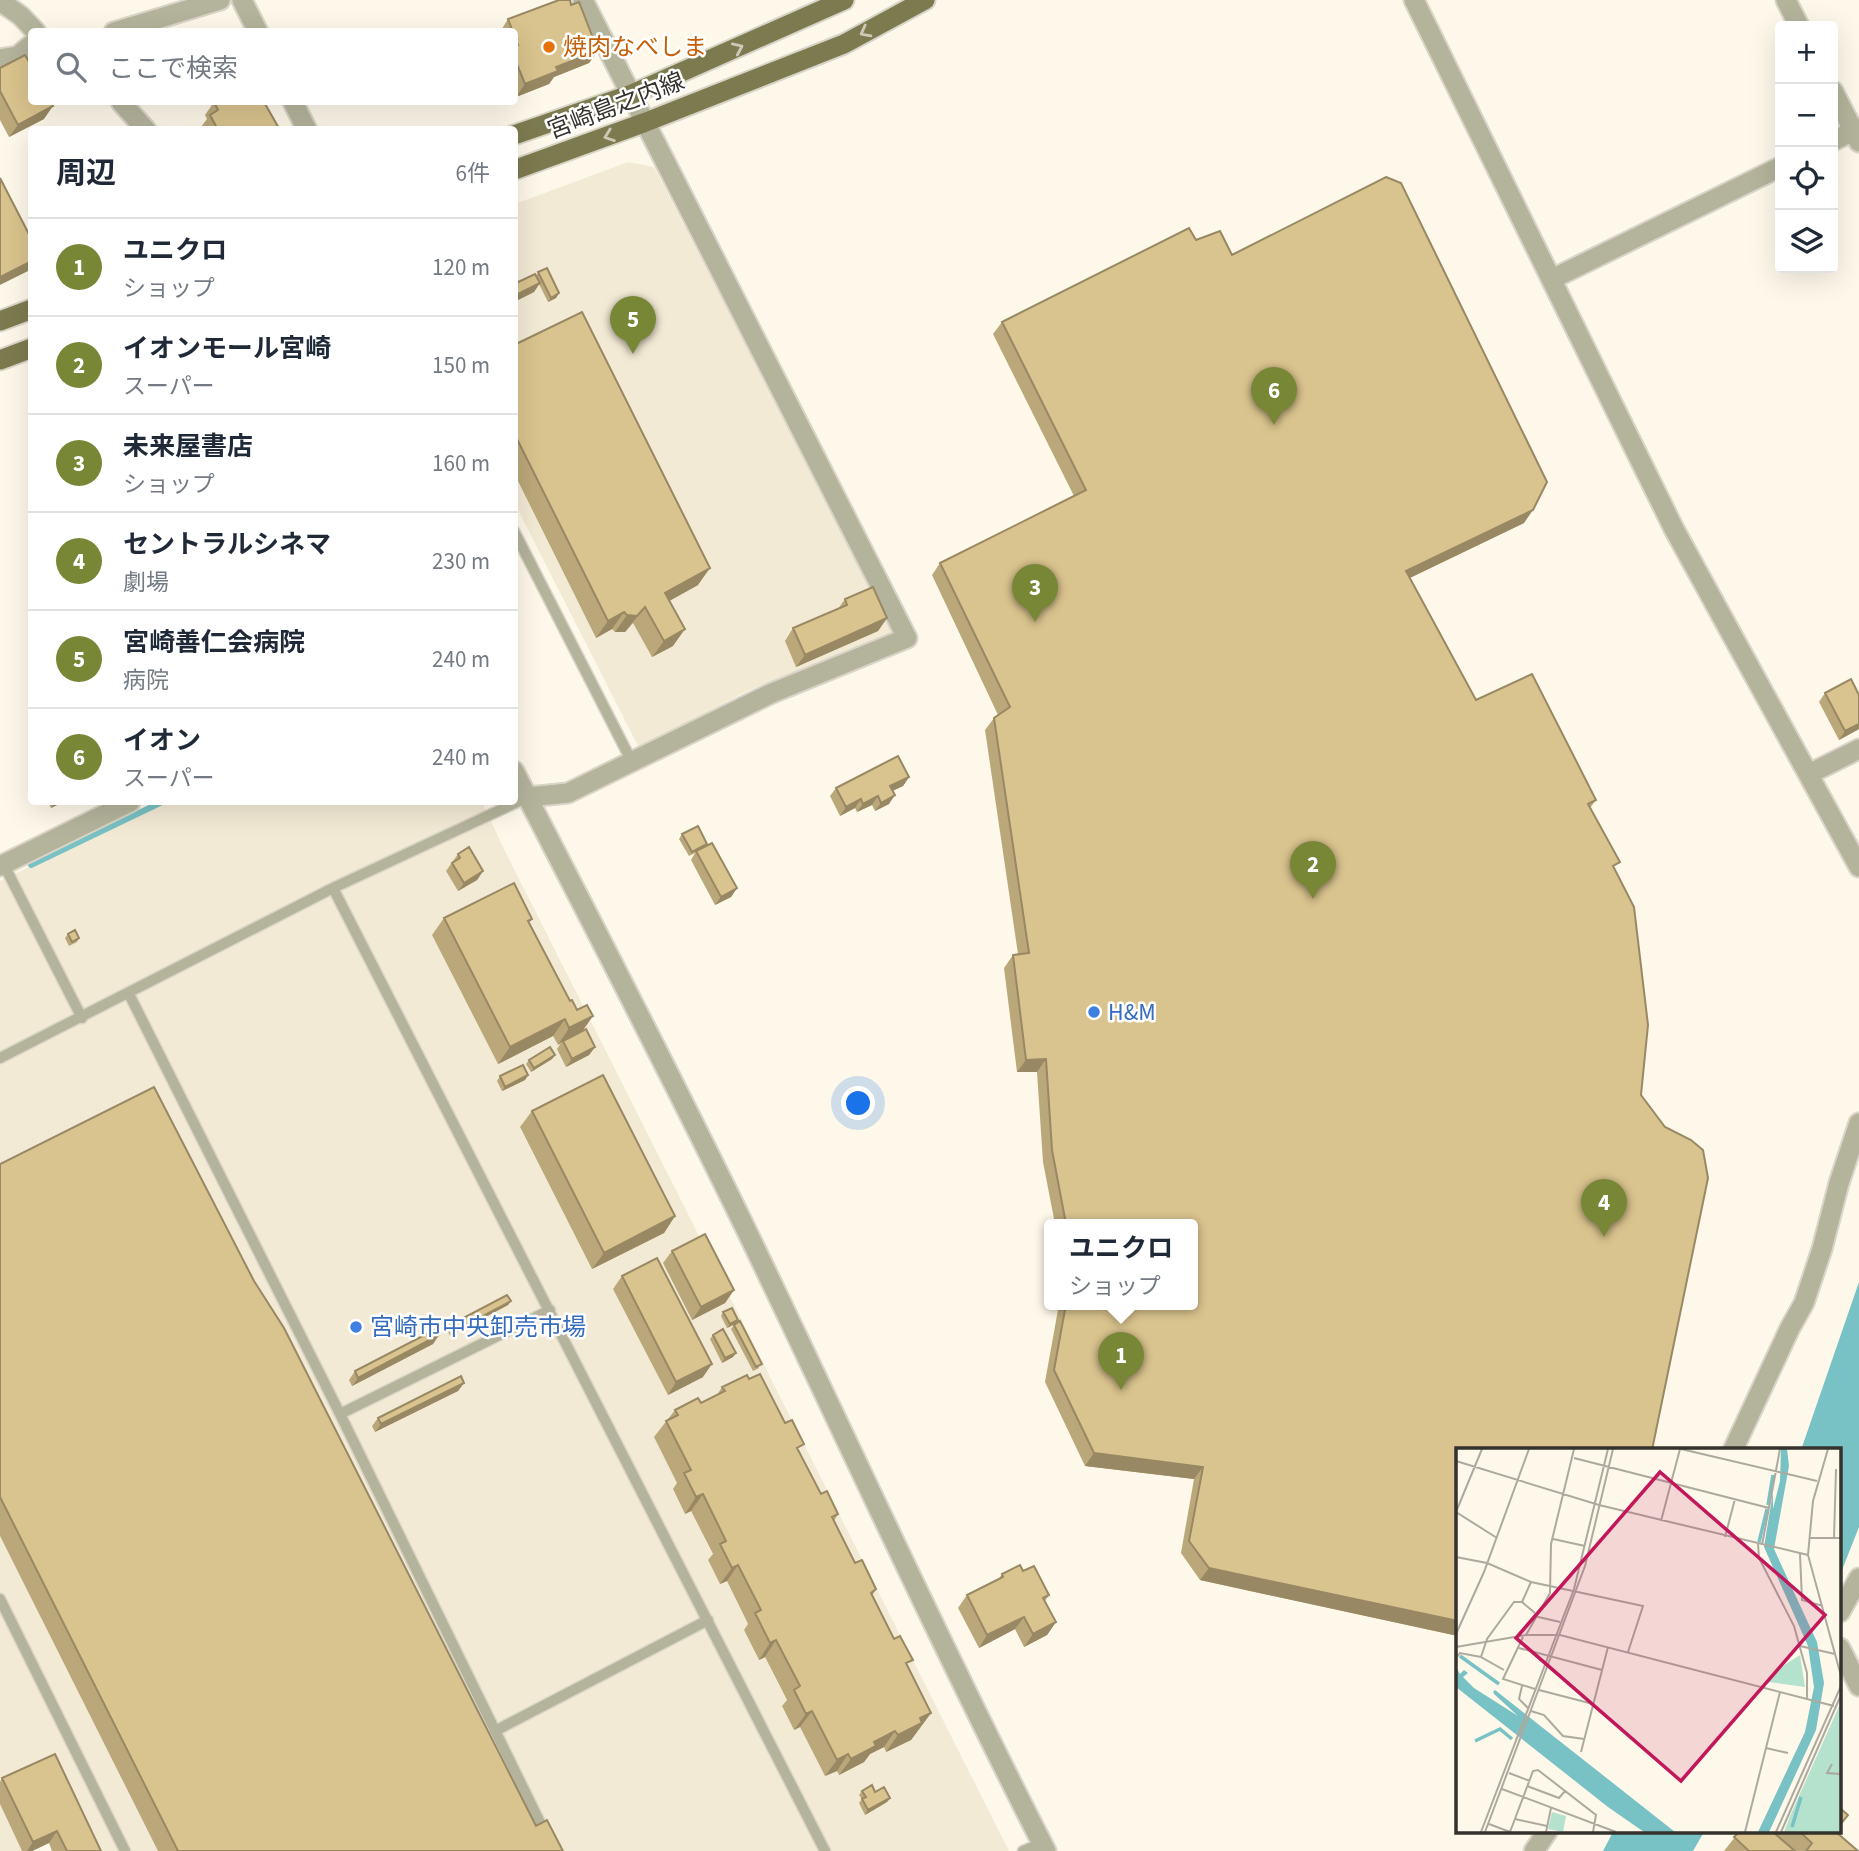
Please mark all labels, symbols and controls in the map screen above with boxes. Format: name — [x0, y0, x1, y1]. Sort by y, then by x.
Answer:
map controls — [1775, 21, 1838, 273]
button: + — [1775, 21, 1838, 84]
one-way arrow — [860, 24, 872, 38]
search box — [28, 28, 518, 105]
place label: 焼肉なべしま — [563, 30, 707, 65]
marker: 焼肉なべしま — [541, 39, 557, 55]
one-way arrow — [730, 42, 743, 56]
icon: search — [52, 48, 90, 86]
text: ここで検索 — [108, 50, 238, 87]
street label: 宮崎島之内線 — [543, 64, 689, 148]
button: − — [1775, 84, 1838, 147]
one-way arrow — [603, 128, 615, 142]
button: locate — [1775, 147, 1838, 210]
text: 周辺 — [56, 152, 116, 195]
text: 6件 — [456, 157, 490, 190]
button: layers — [1775, 210, 1838, 273]
text: ユニクロ — [123, 232, 227, 269]
text: 1 — [73, 251, 85, 284]
text: 120 m — [432, 251, 490, 284]
text: ショップ — [123, 272, 215, 305]
pin: 5 — [610, 296, 656, 354]
text: イオンモール宮崎 — [123, 330, 331, 367]
text: 2 — [73, 349, 85, 382]
text: 150 m — [432, 349, 490, 382]
pin: 6 — [1251, 367, 1297, 425]
text: スーパー — [123, 370, 215, 403]
text: 未来屋書店 — [123, 428, 253, 465]
text: 3 — [73, 447, 85, 480]
text: 160 m — [432, 447, 490, 480]
text: ショップ — [123, 468, 215, 501]
text: セントラルシネマ — [123, 526, 331, 563]
text: 4 — [73, 545, 85, 578]
text: 230 m — [432, 545, 490, 578]
pin: 3 — [1012, 564, 1058, 622]
text: 劇場 — [123, 566, 169, 599]
text: 宮崎善仁会病院 — [123, 624, 305, 661]
text: 5 — [73, 643, 85, 676]
text: 240 m — [432, 643, 490, 676]
text: 病院 — [123, 664, 169, 697]
text: イオン — [123, 722, 201, 759]
text: 6 — [73, 741, 85, 774]
text: 240 m — [432, 741, 490, 774]
text: スーパー — [123, 762, 215, 795]
pin: 2 — [1290, 841, 1336, 899]
place label: H&M — [1108, 995, 1156, 1030]
marker: H&M — [1086, 1004, 1102, 1020]
your location — [841, 1086, 875, 1120]
pin: 4 — [1581, 1179, 1627, 1237]
popup — [1044, 1219, 1198, 1310]
text: ユニクロ — [1069, 1230, 1173, 1267]
text: ショップ — [1069, 1270, 1161, 1303]
place label: 宮崎市中央卸売市場 — [370, 1310, 586, 1345]
marker: 宮崎市中央卸売市場 — [348, 1319, 364, 1335]
pin: 1 — [1098, 1332, 1144, 1390]
inset map — [1456, 1448, 1842, 1834]

